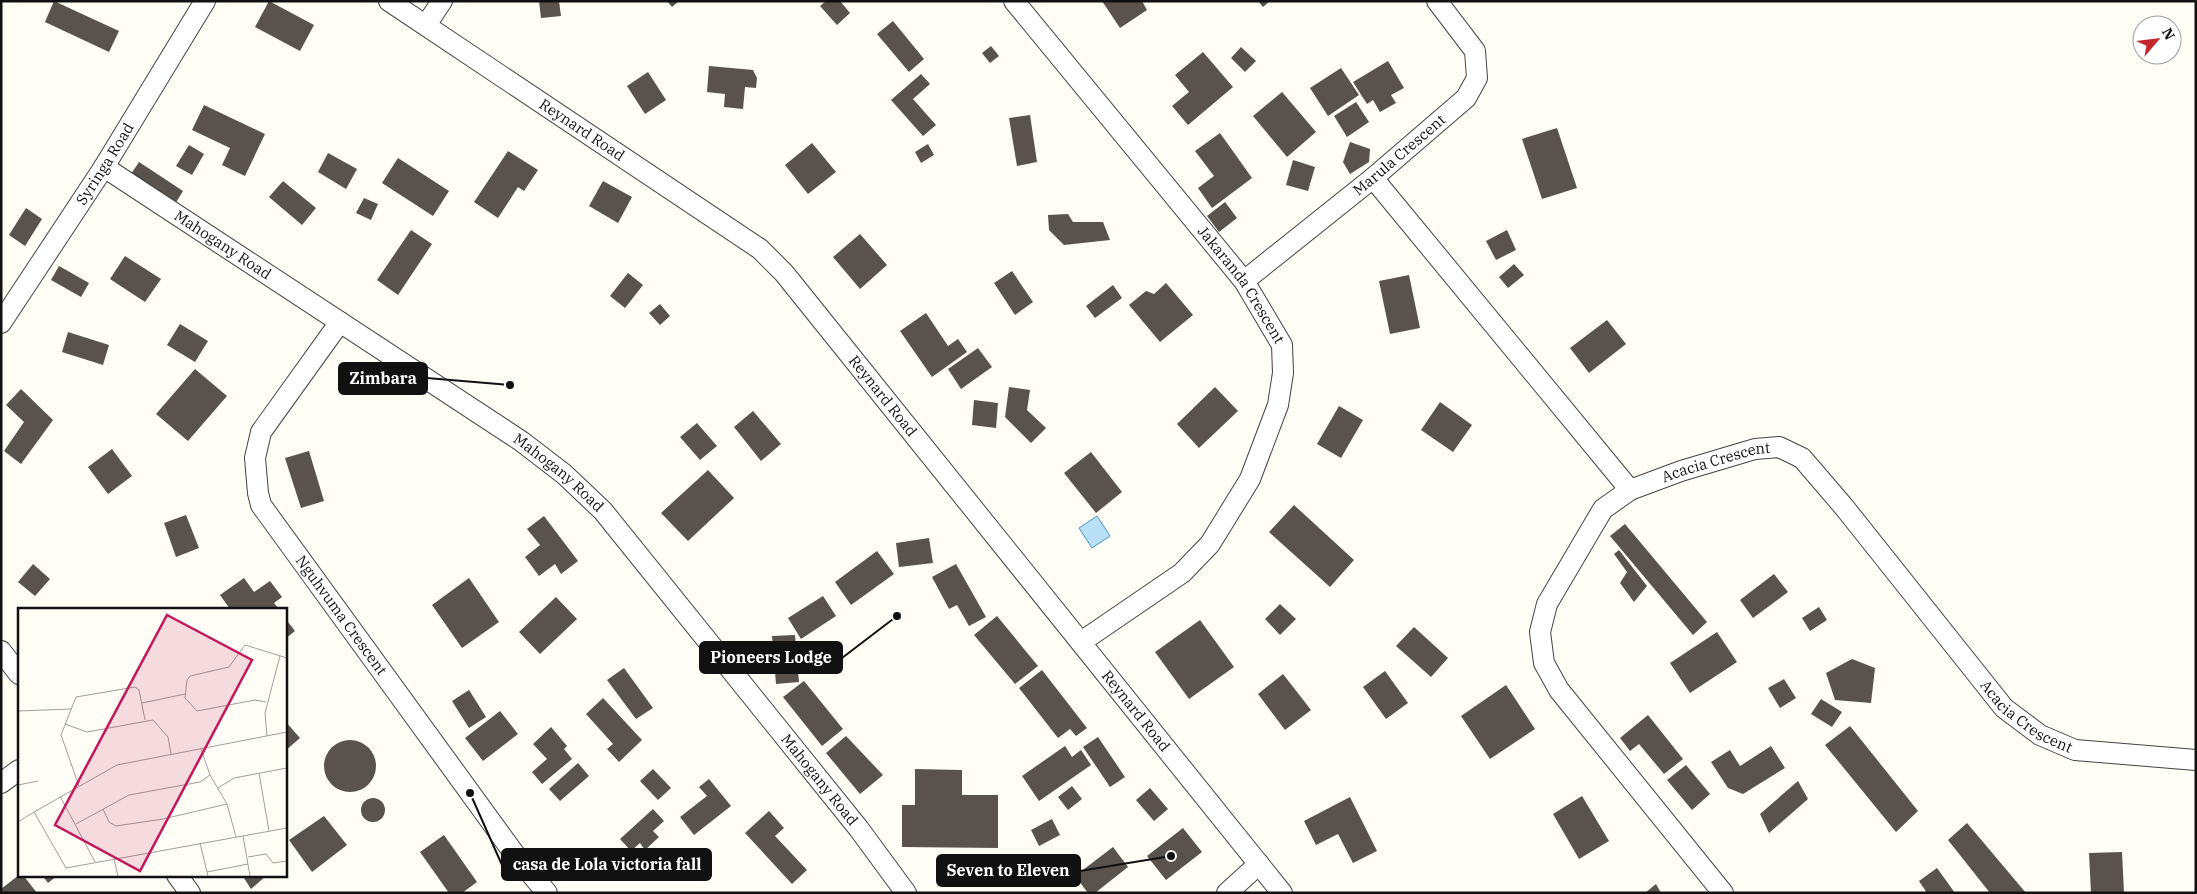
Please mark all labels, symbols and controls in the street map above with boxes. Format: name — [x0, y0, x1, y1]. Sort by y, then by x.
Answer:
north arrow — [2132, 15, 2182, 65]
text: N — [2158, 25, 2179, 43]
street label: Reynard Road — [536, 94, 628, 165]
street label: Marula Crescent — [1349, 110, 1449, 199]
street label: Syringa Road — [72, 119, 138, 208]
street label: Mahogany Road — [171, 206, 275, 283]
street label: Jakaranda Crescent — [1194, 222, 1289, 347]
street label: Reynard Road — [845, 351, 922, 440]
callout: Zimbara — [339, 363, 427, 394]
text: Zimbara — [349, 368, 417, 388]
street label: Mahogany Road — [510, 429, 608, 516]
street label: Acacia Crescent — [1659, 438, 1771, 486]
street label: Nguhvuma Crescent — [292, 551, 391, 679]
inset map — [18, 608, 286, 876]
callout: Pioneers Lodge — [700, 642, 842, 673]
text: Pioneers Lodge — [710, 647, 832, 667]
street label: Reynard Road — [1098, 666, 1175, 755]
street label: Acacia Crescent — [1976, 676, 2075, 757]
street label: Mahogany Road — [777, 730, 862, 829]
callout: casa de Lola victoria fall — [502, 849, 711, 880]
text: casa de Lola victoria fall — [513, 854, 701, 874]
callout: Seven to Eleven — [937, 855, 1080, 886]
text: Seven to Eleven — [946, 860, 1070, 880]

